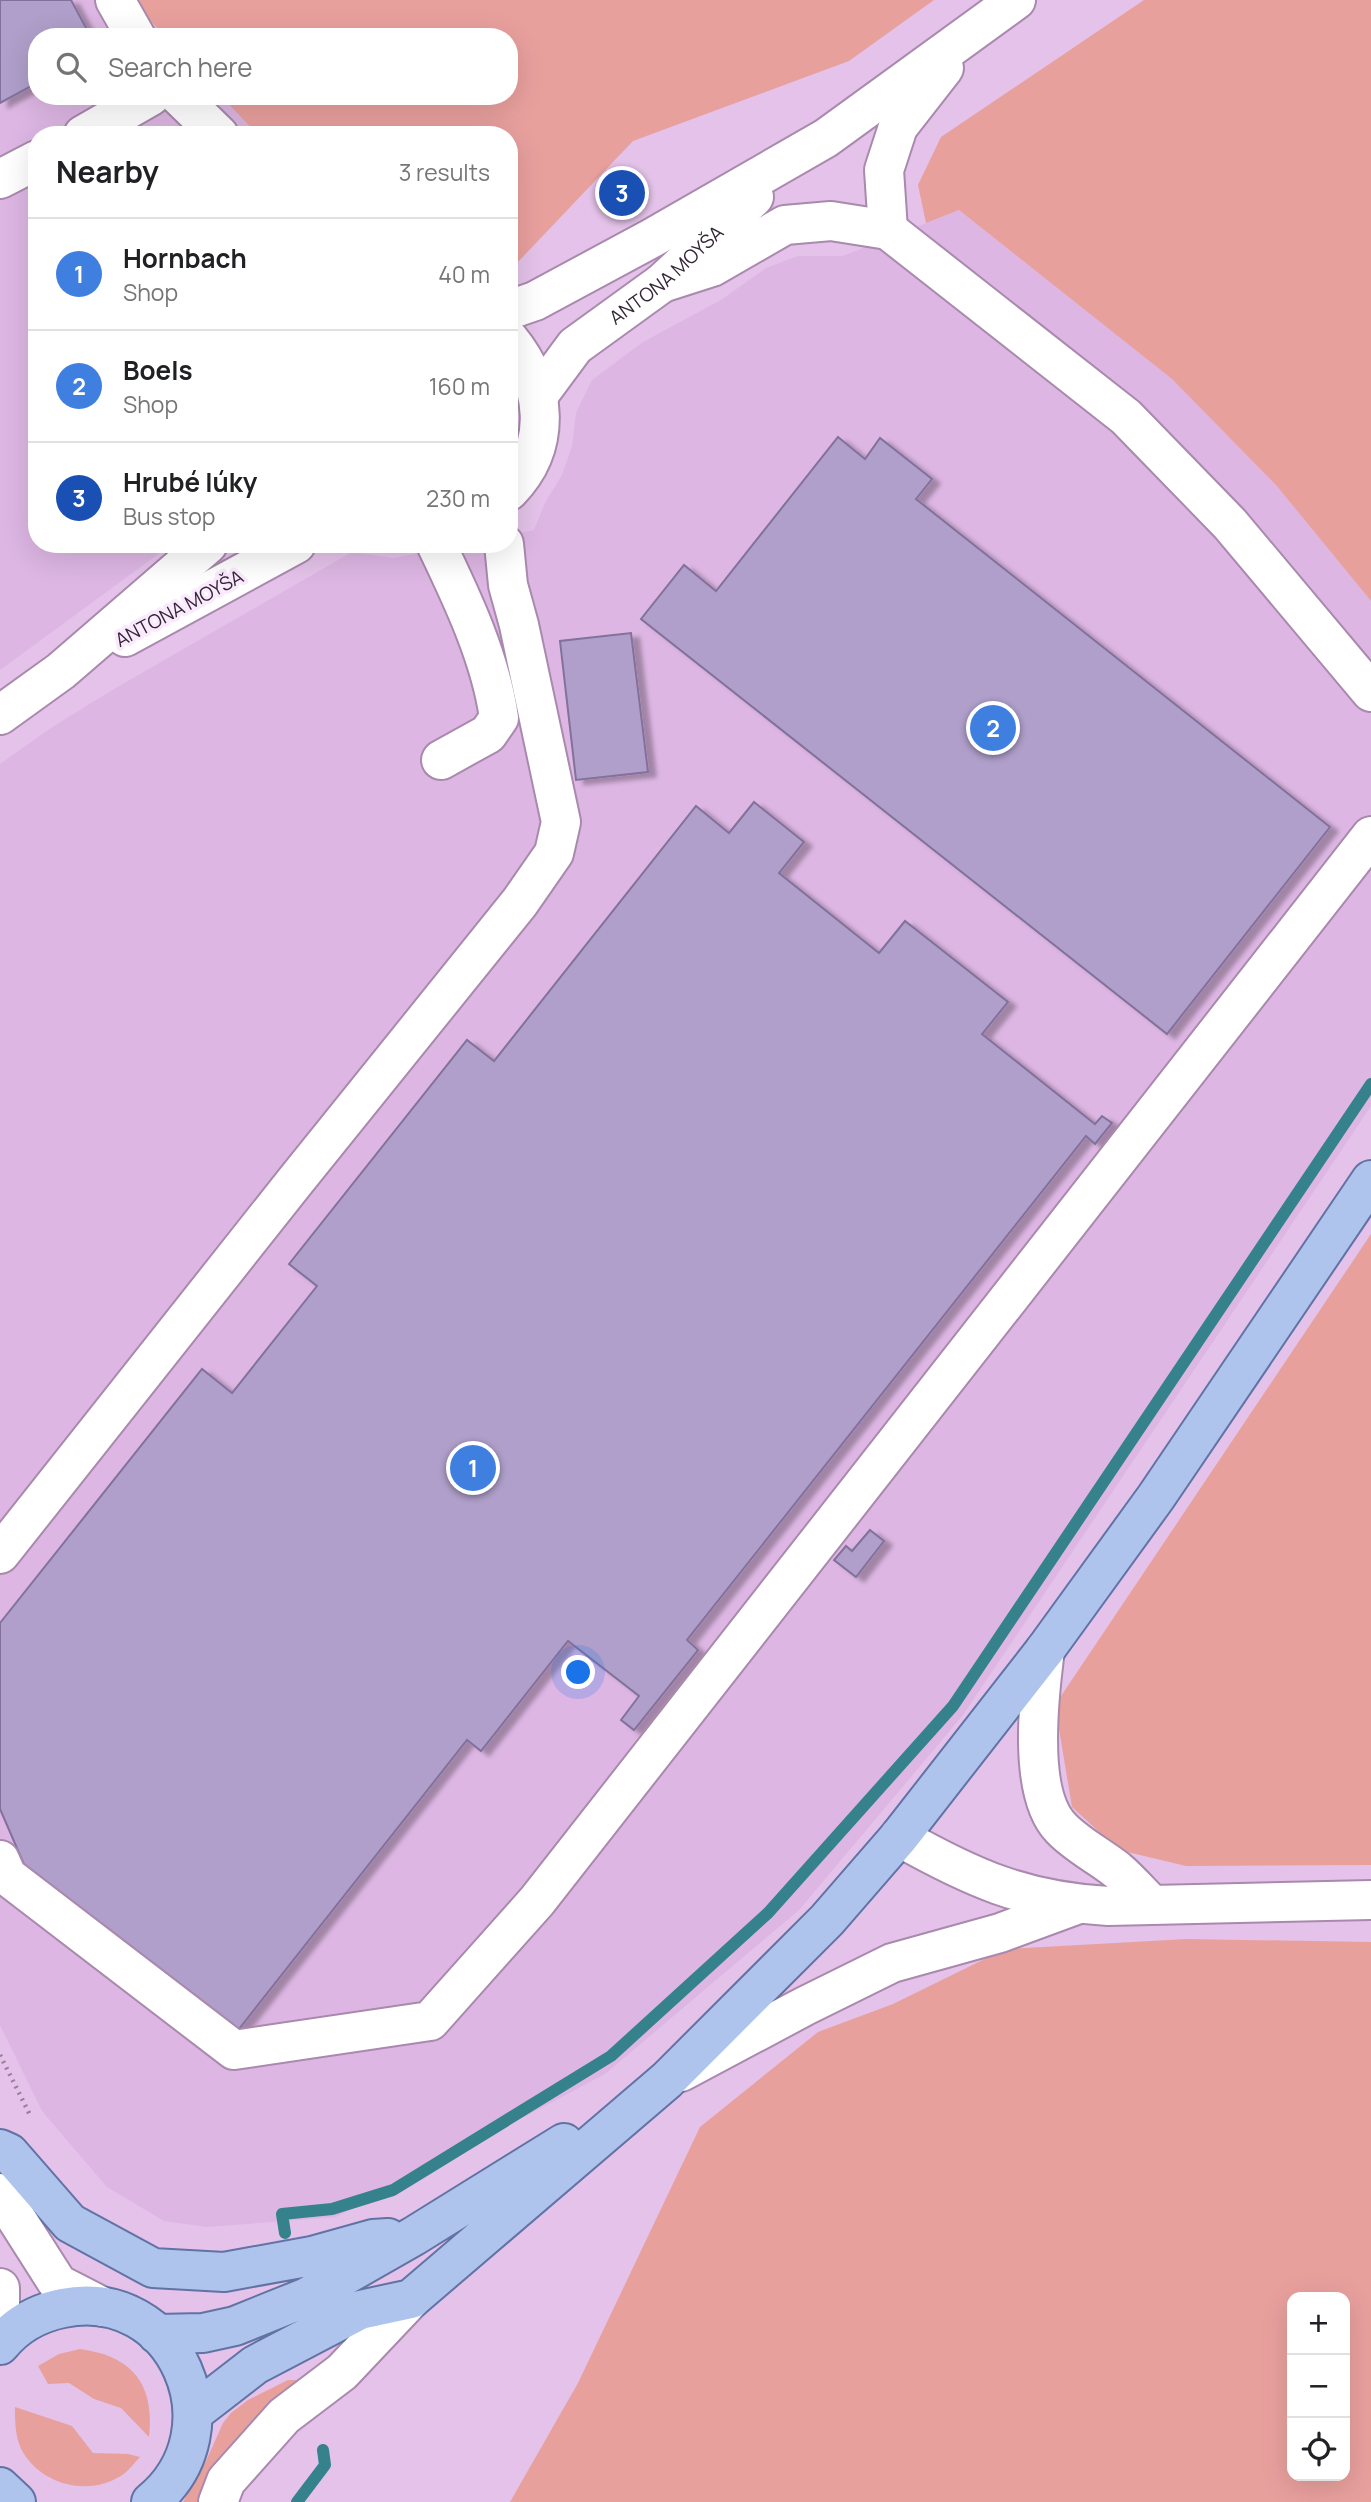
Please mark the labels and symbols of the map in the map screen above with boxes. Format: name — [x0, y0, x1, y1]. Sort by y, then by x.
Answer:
pin: 3 — [599, 167, 645, 219]
street label: ANTONA MOYŠA — [604, 219, 729, 330]
street label: ANTONA MOYŠA — [110, 563, 248, 653]
pin: 2 — [970, 702, 1016, 754]
pin: 1 — [450, 1442, 496, 1494]
your location — [561, 1655, 595, 1689]

